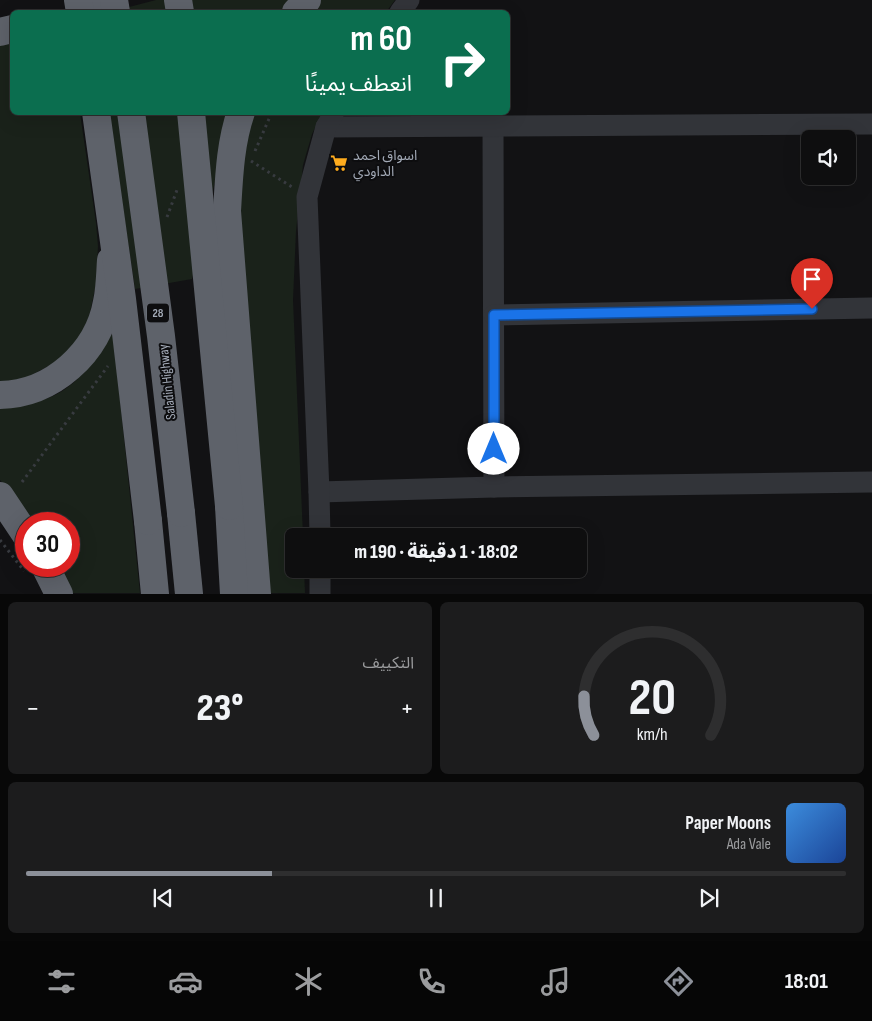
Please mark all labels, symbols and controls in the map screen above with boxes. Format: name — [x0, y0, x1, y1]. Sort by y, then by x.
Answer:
text: 60 m — [350, 18, 412, 61]
icon: right — [430, 30, 495, 95]
text: انعطف يمينًا — [305, 71, 412, 98]
map controls — [801, 130, 856, 185]
button: sound — [801, 130, 856, 185]
place label: اسواق احمد الداودي — [353, 147, 417, 182]
supermarket icon: اسواق احمد الداودي — [329, 153, 349, 173]
pin — [791, 258, 833, 309]
icon: arrive — [798, 265, 826, 293]
road number: 28 — [147, 304, 169, 322]
street label: Saladin Highway — [155, 343, 179, 421]
position arrow — [467, 422, 519, 474]
speed limit sign: 30 — [15, 512, 80, 577]
text: 18:02 · 1 دقيقة · 190 m — [354, 541, 518, 564]
text: التكييف — [362, 654, 414, 673]
text: 20 — [628, 667, 676, 730]
text: 23° — [197, 686, 243, 731]
text: − — [26, 692, 40, 725]
text: + — [400, 692, 414, 725]
text: km/h — [637, 724, 667, 745]
text: Paper Moons — [685, 812, 771, 835]
text: Ada Vale — [727, 835, 771, 854]
icon: previous — [149, 884, 177, 912]
icon: pause — [422, 884, 450, 912]
icon: next — [695, 884, 723, 912]
icon: filters — [44, 964, 79, 999]
icon: car — [168, 964, 203, 999]
icon: climate — [291, 964, 326, 999]
icon: phone — [414, 964, 449, 999]
icon: music — [538, 964, 573, 999]
icon: directions — [661, 964, 696, 999]
text: 18:01 — [785, 968, 828, 995]

